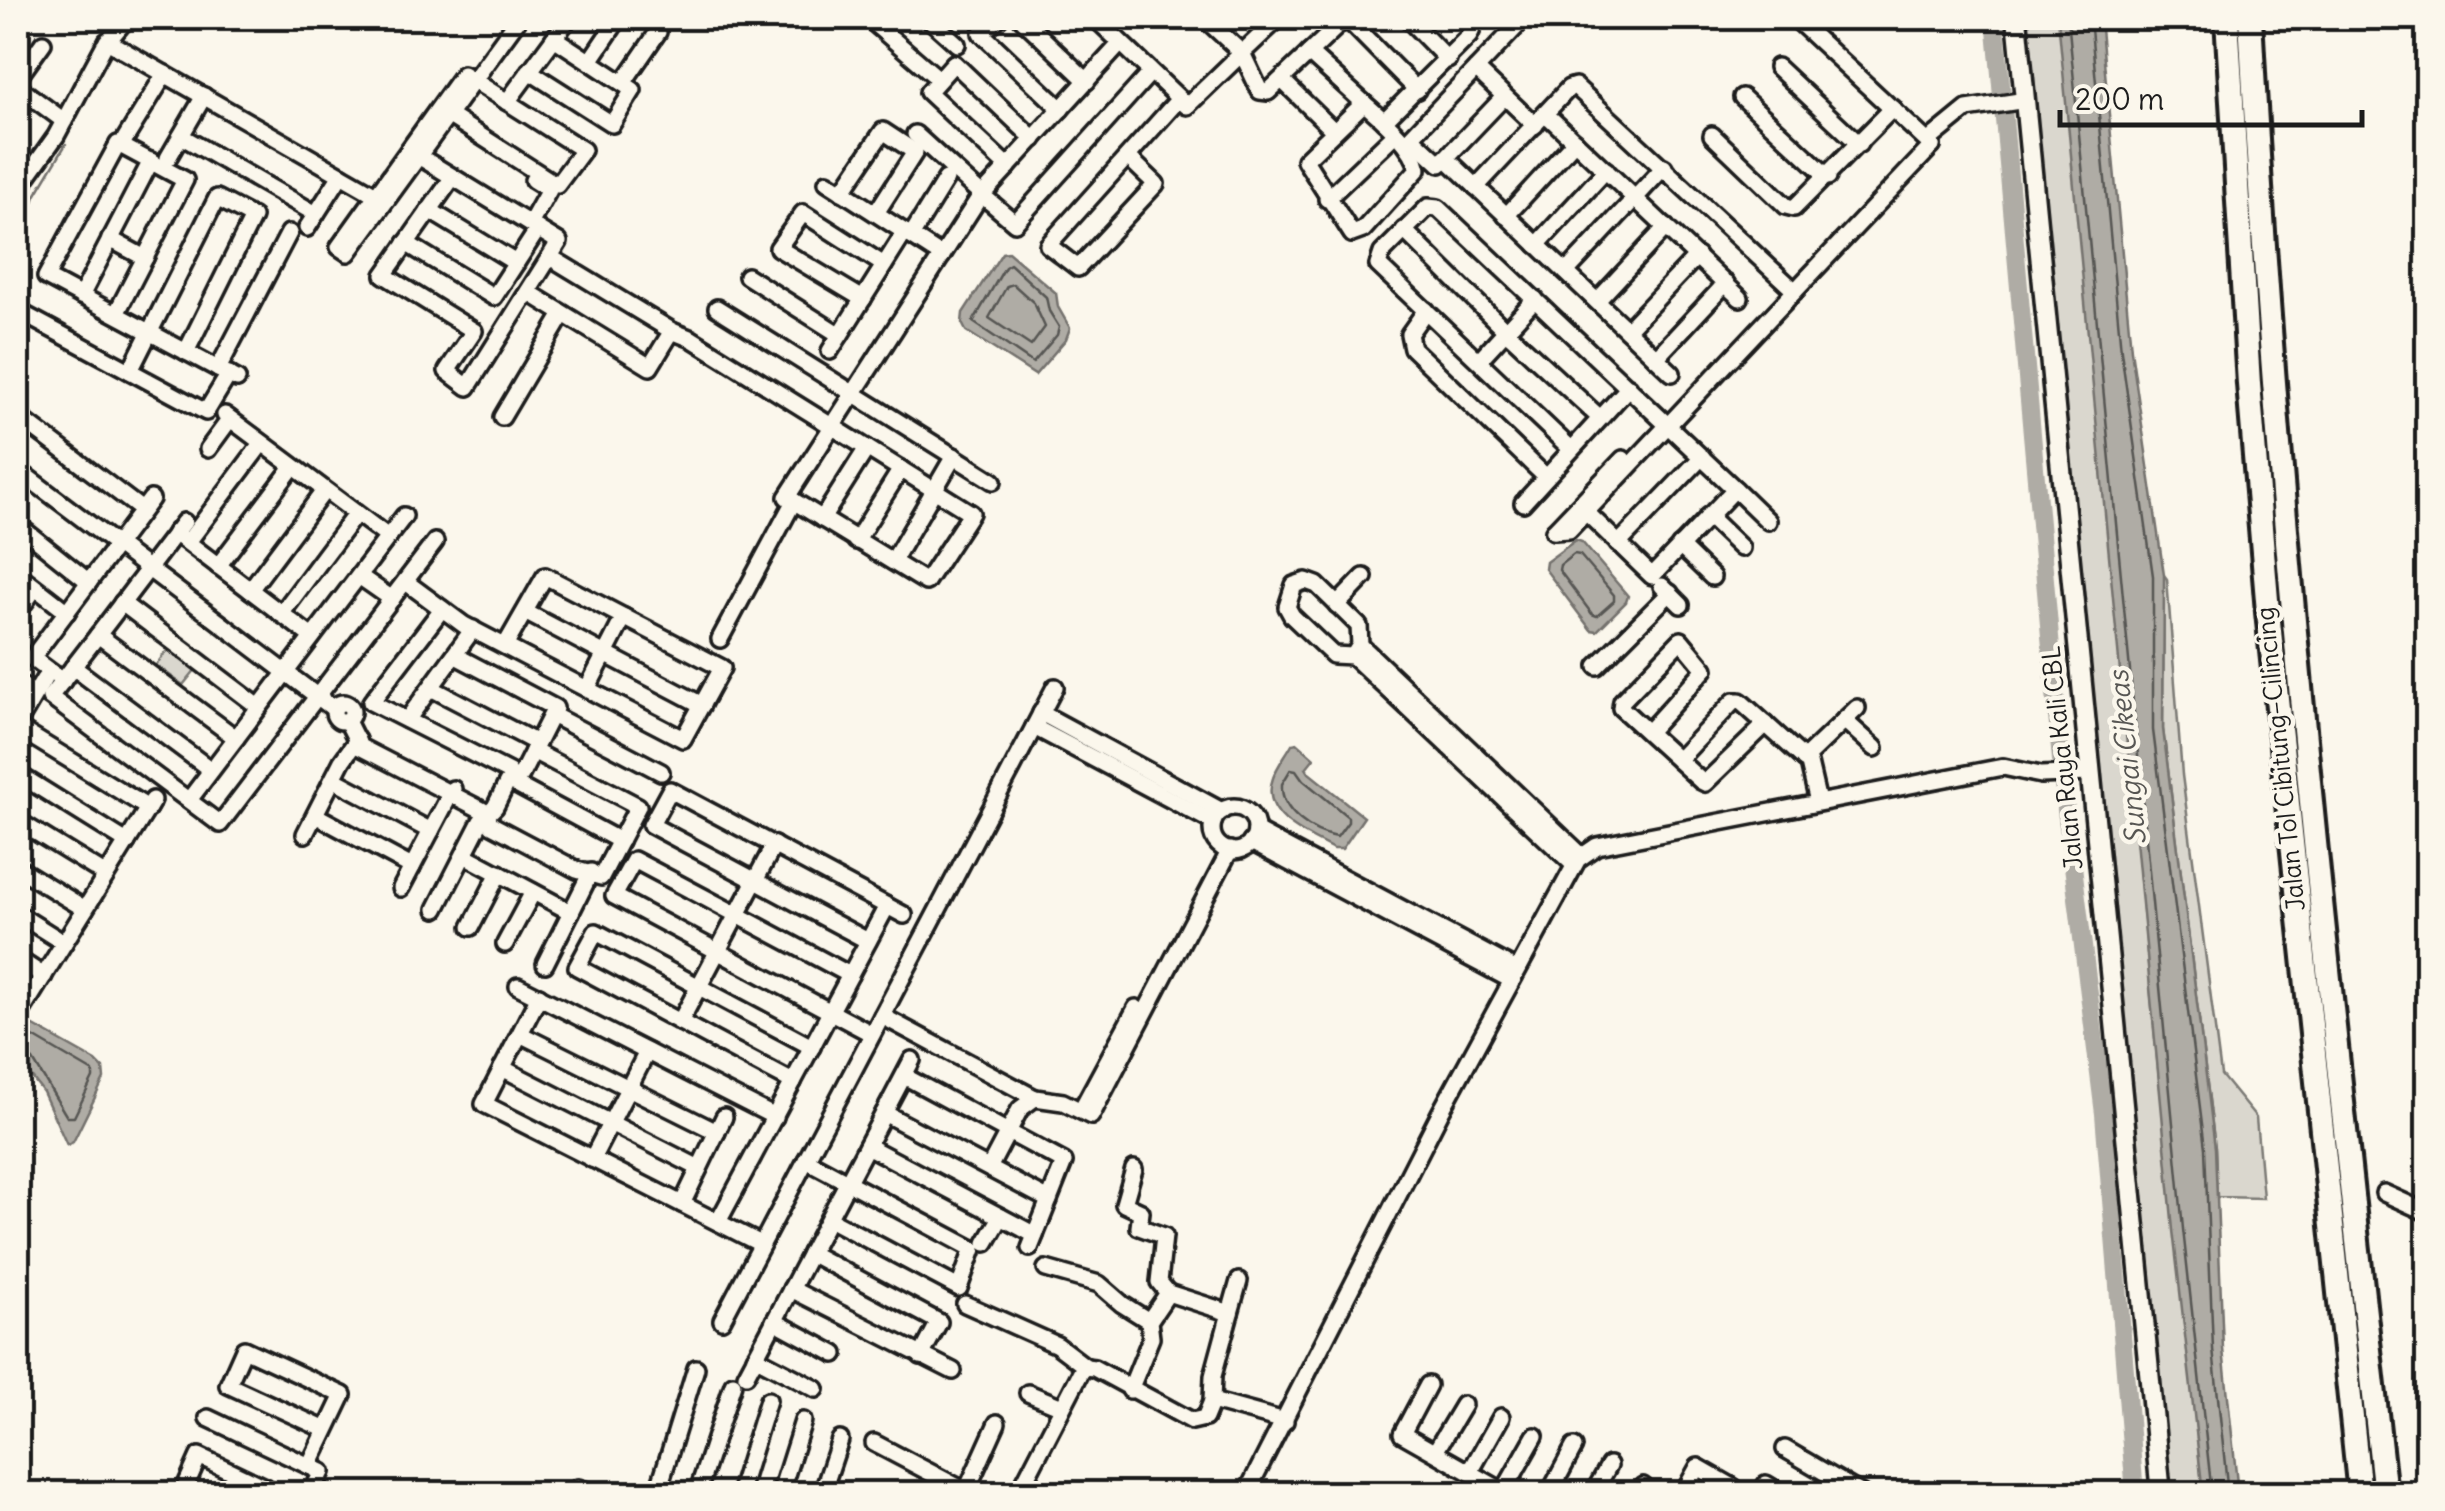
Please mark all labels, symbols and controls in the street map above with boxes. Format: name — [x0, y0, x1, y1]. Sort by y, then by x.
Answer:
scale bar — [2060, 65, 2362, 127]
text: 200 m — [2075, 80, 2164, 118]
street label: Jalan Tol Cibitung–Cilincing — [2248, 605, 2312, 913]
street label: Jalan Raya Kali CBL — [2034, 645, 2090, 871]
water label: Sungai Cikeas — [2100, 667, 2154, 847]

